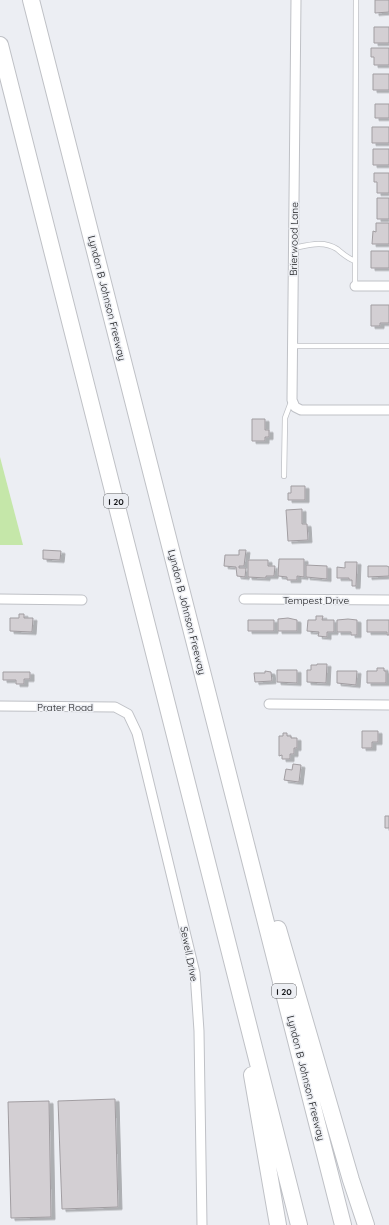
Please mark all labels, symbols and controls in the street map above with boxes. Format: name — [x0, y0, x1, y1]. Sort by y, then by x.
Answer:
street label: Brierwood Lane — [287, 202, 301, 276]
street label: Lyndon B Johnson Freeway — [85, 234, 129, 362]
road number: I 20 — [104, 494, 128, 508]
street label: Lyndon B Johnson Freeway — [165, 548, 209, 676]
street label: Tempest Drive — [283, 594, 349, 607]
street label: Prater Road — [37, 701, 93, 714]
street label: Sewell Drive — [177, 925, 201, 983]
road number: I 20 — [272, 984, 296, 998]
street label: Lyndon B Johnson Freeway — [284, 1014, 328, 1142]

